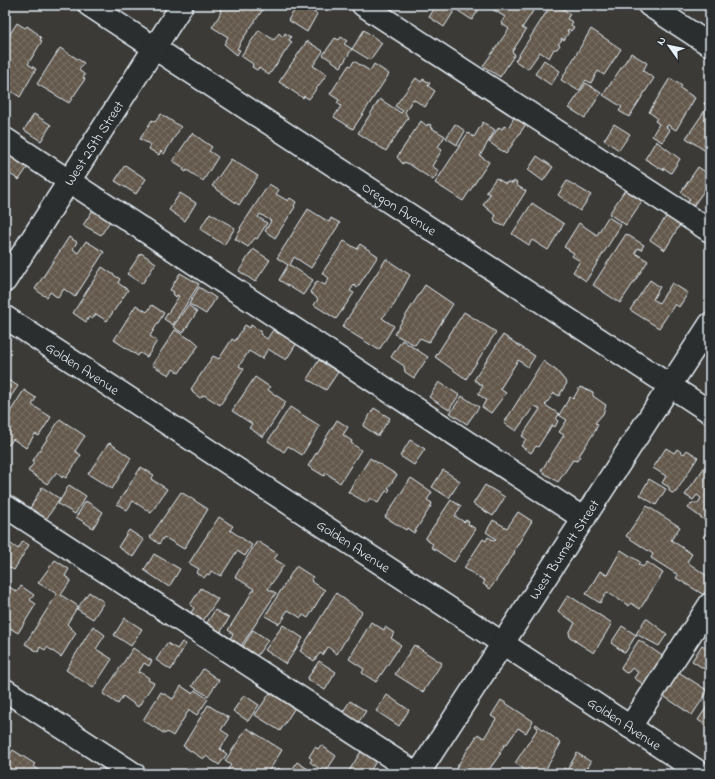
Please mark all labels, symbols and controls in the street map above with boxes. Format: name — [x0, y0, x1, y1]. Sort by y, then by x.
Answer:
north arrow — [649, 26, 689, 66]
text: N — [653, 34, 670, 49]
street label: West 25th Street — [60, 97, 130, 191]
street label: Oregon Avenue — [357, 177, 441, 242]
street label: Golden Avenue — [41, 337, 124, 402]
street label: West Burnett Street — [525, 496, 606, 604]
street label: Golden Avenue — [312, 515, 395, 579]
street label: Golden Avenue — [583, 693, 666, 757]

